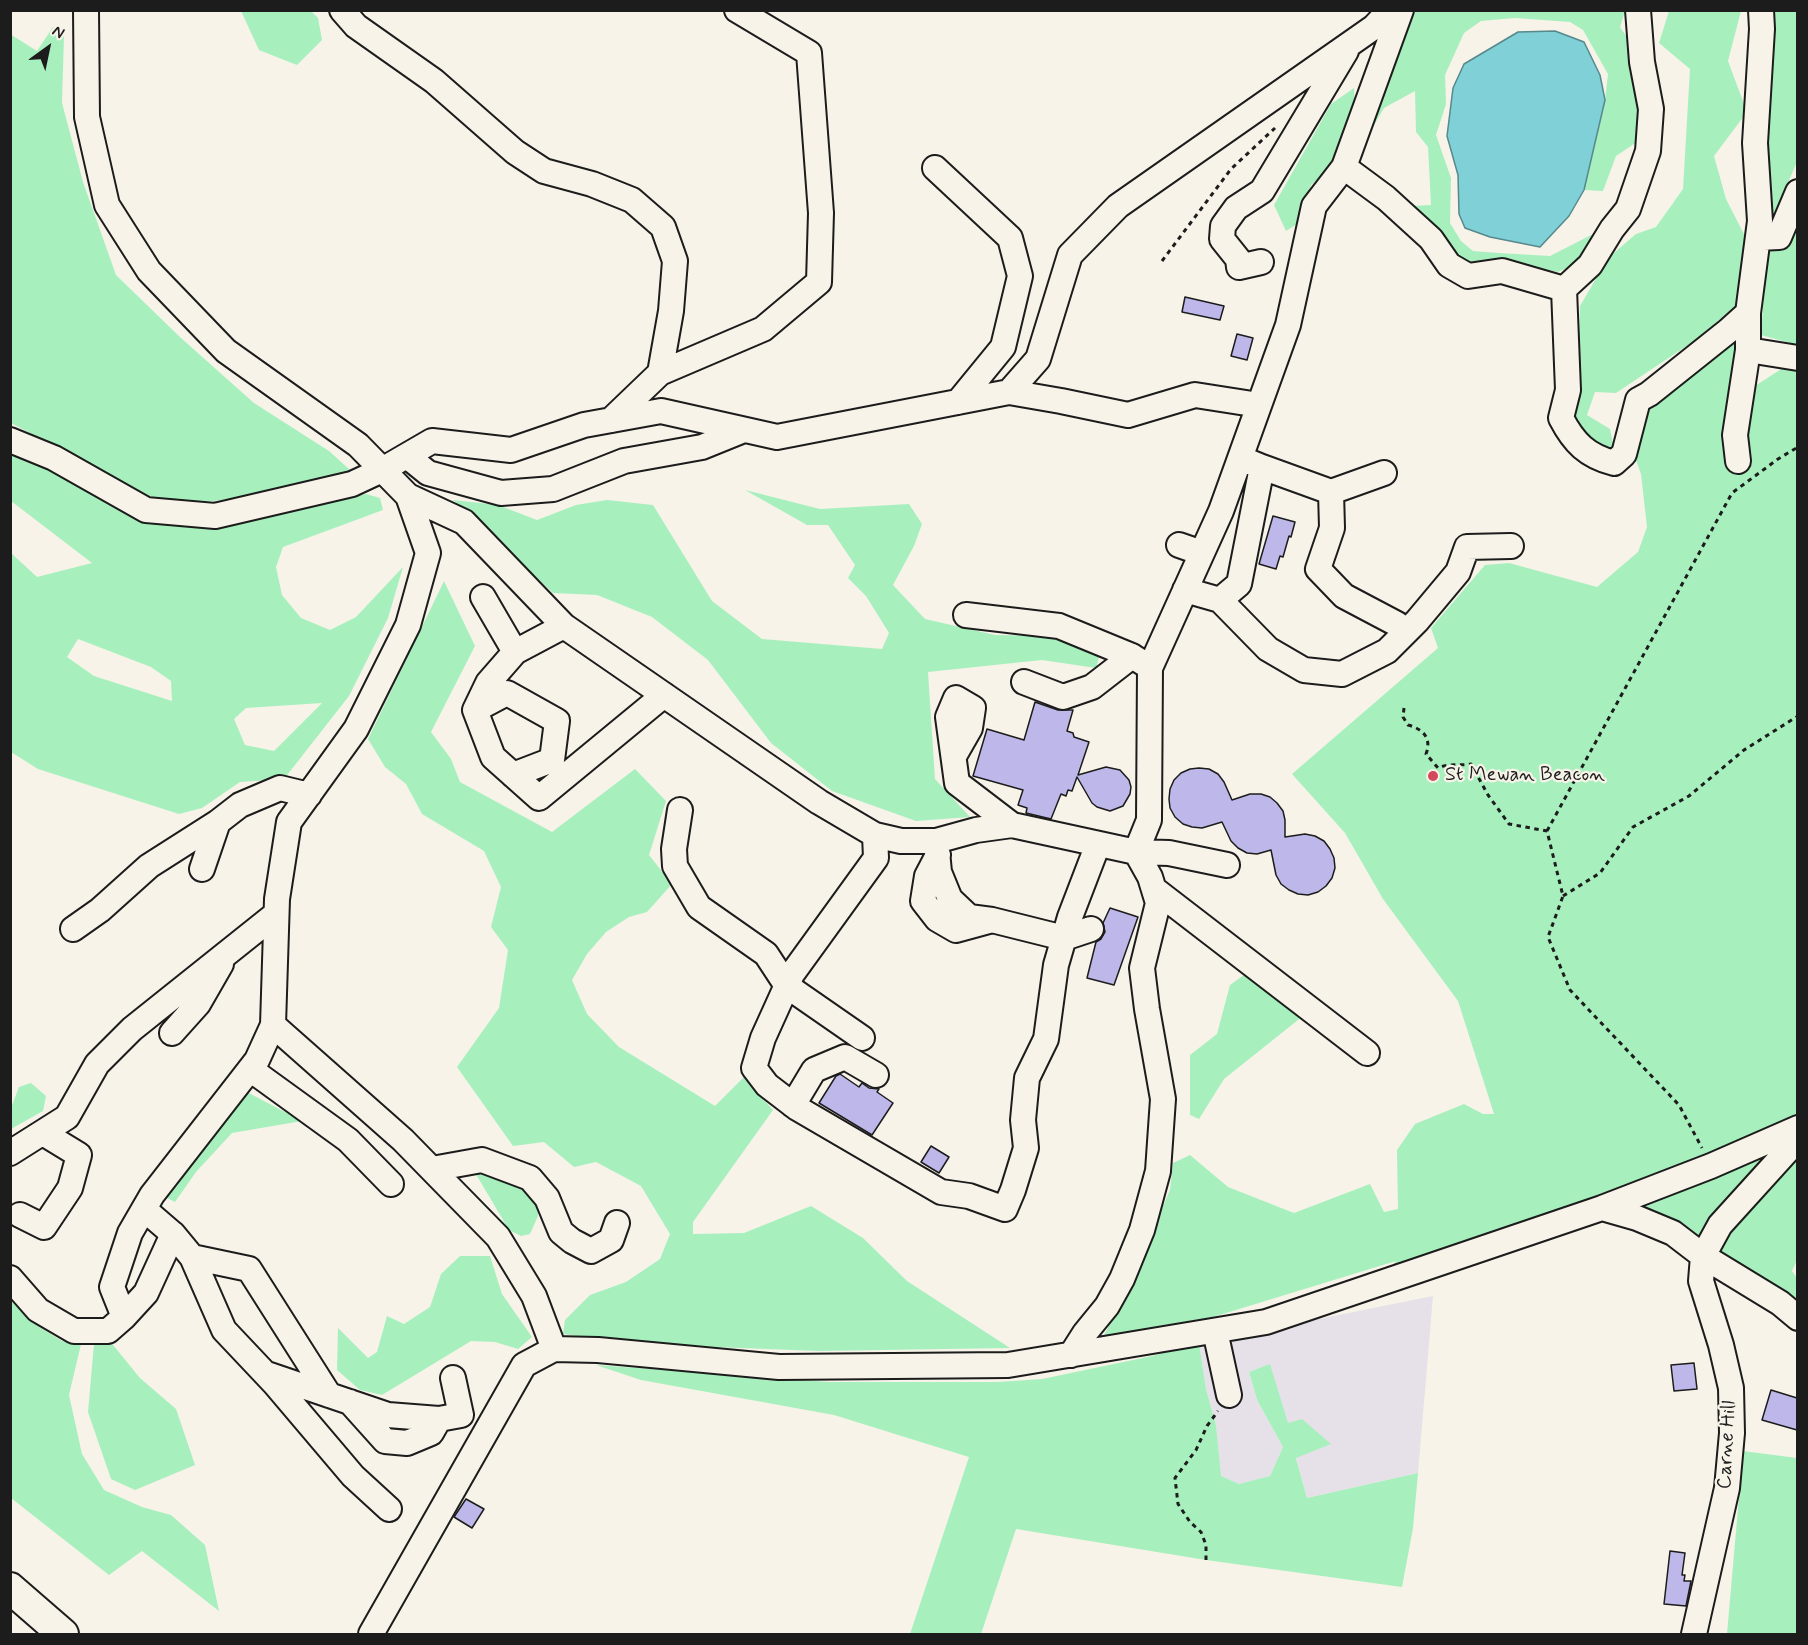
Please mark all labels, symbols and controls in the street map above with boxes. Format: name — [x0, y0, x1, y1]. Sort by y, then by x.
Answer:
north arrow — [18, 18, 78, 78]
text: N — [48, 21, 68, 44]
place label: St Mewan Beacon — [1445, 764, 1605, 788]
marker: St Mewan Beacon — [1426, 769, 1440, 783]
street label: Carne Hill — [1714, 1400, 1742, 1490]

